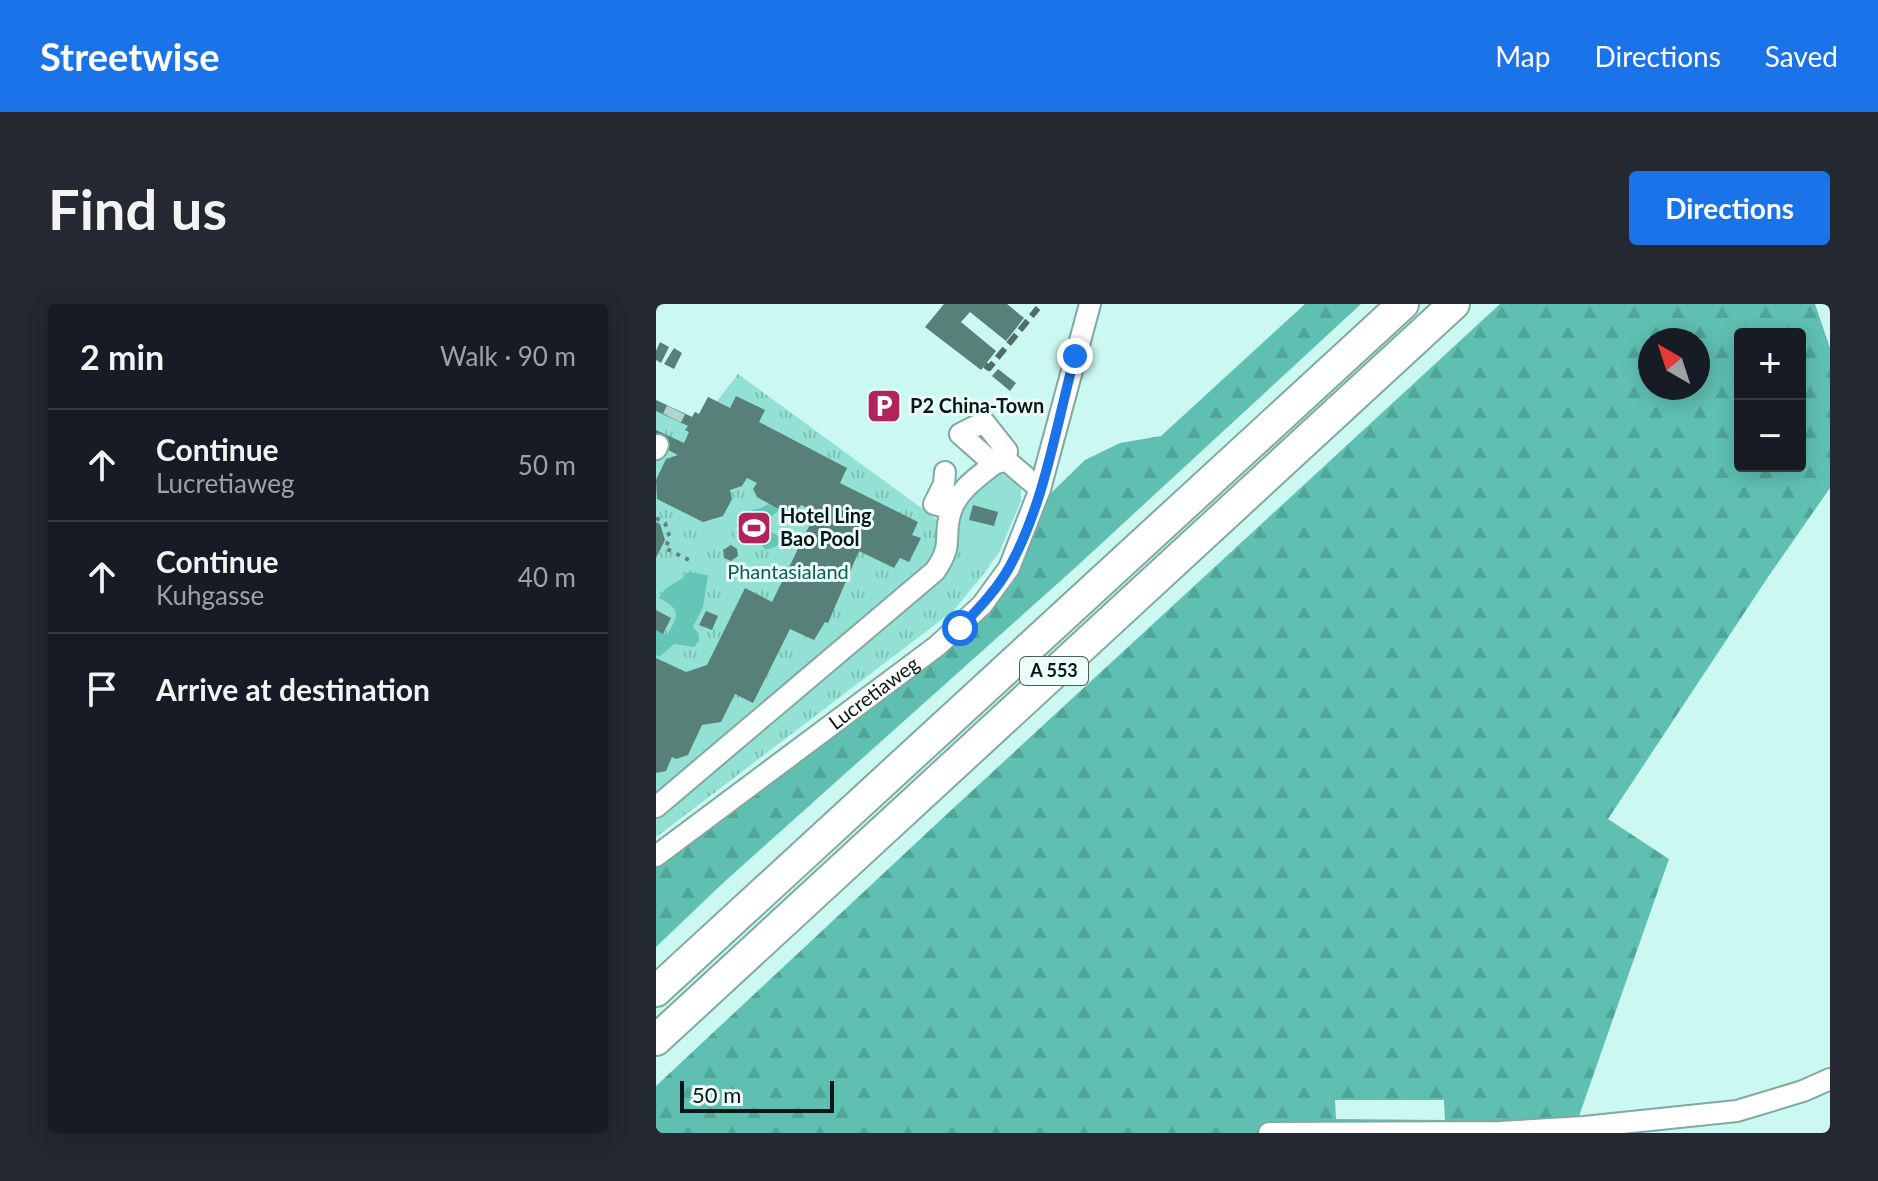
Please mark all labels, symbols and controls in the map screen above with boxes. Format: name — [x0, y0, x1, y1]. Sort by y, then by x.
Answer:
text: Streetwise — [40, 33, 219, 79]
text: Map — [1495, 39, 1550, 73]
text: Directions — [1594, 39, 1721, 73]
text: Saved — [1765, 39, 1838, 73]
button: Directions — [1629, 171, 1830, 245]
text: Find us — [48, 175, 227, 242]
north arrow — [1638, 328, 1710, 400]
map controls — [1734, 328, 1806, 472]
button: + — [1734, 328, 1806, 400]
text: 2 min — [80, 336, 164, 377]
route end — [1057, 338, 1093, 374]
text: Walk · 90 m — [440, 340, 576, 372]
parking icon: P2 China-Town — [865, 387, 903, 425]
place label: P2 China-Town — [910, 393, 1044, 417]
button: − — [1734, 400, 1806, 472]
text: Continue — [156, 431, 279, 467]
icon: ahead — [80, 443, 124, 487]
text: 50 m — [518, 449, 576, 481]
text: Lucretiaweg — [156, 467, 294, 499]
place label: Hotel Ling Bao Pool — [780, 503, 872, 550]
sports icon: Hotel Ling Bao Pool — [735, 509, 773, 547]
text: Continue — [156, 543, 279, 579]
icon: ahead — [80, 555, 124, 599]
park label: Phantasialand — [727, 559, 849, 583]
text: 40 m — [518, 561, 576, 593]
text: Kuhgasse — [156, 579, 264, 611]
route start — [942, 610, 978, 646]
street label: Lucretiaweg — [823, 651, 923, 734]
road number: A 553 — [1020, 657, 1088, 685]
icon: arrive — [80, 667, 124, 711]
text: Arrive at destination — [156, 671, 430, 707]
scale bar — [680, 1077, 834, 1113]
text: 50 m — [692, 1081, 741, 1108]

